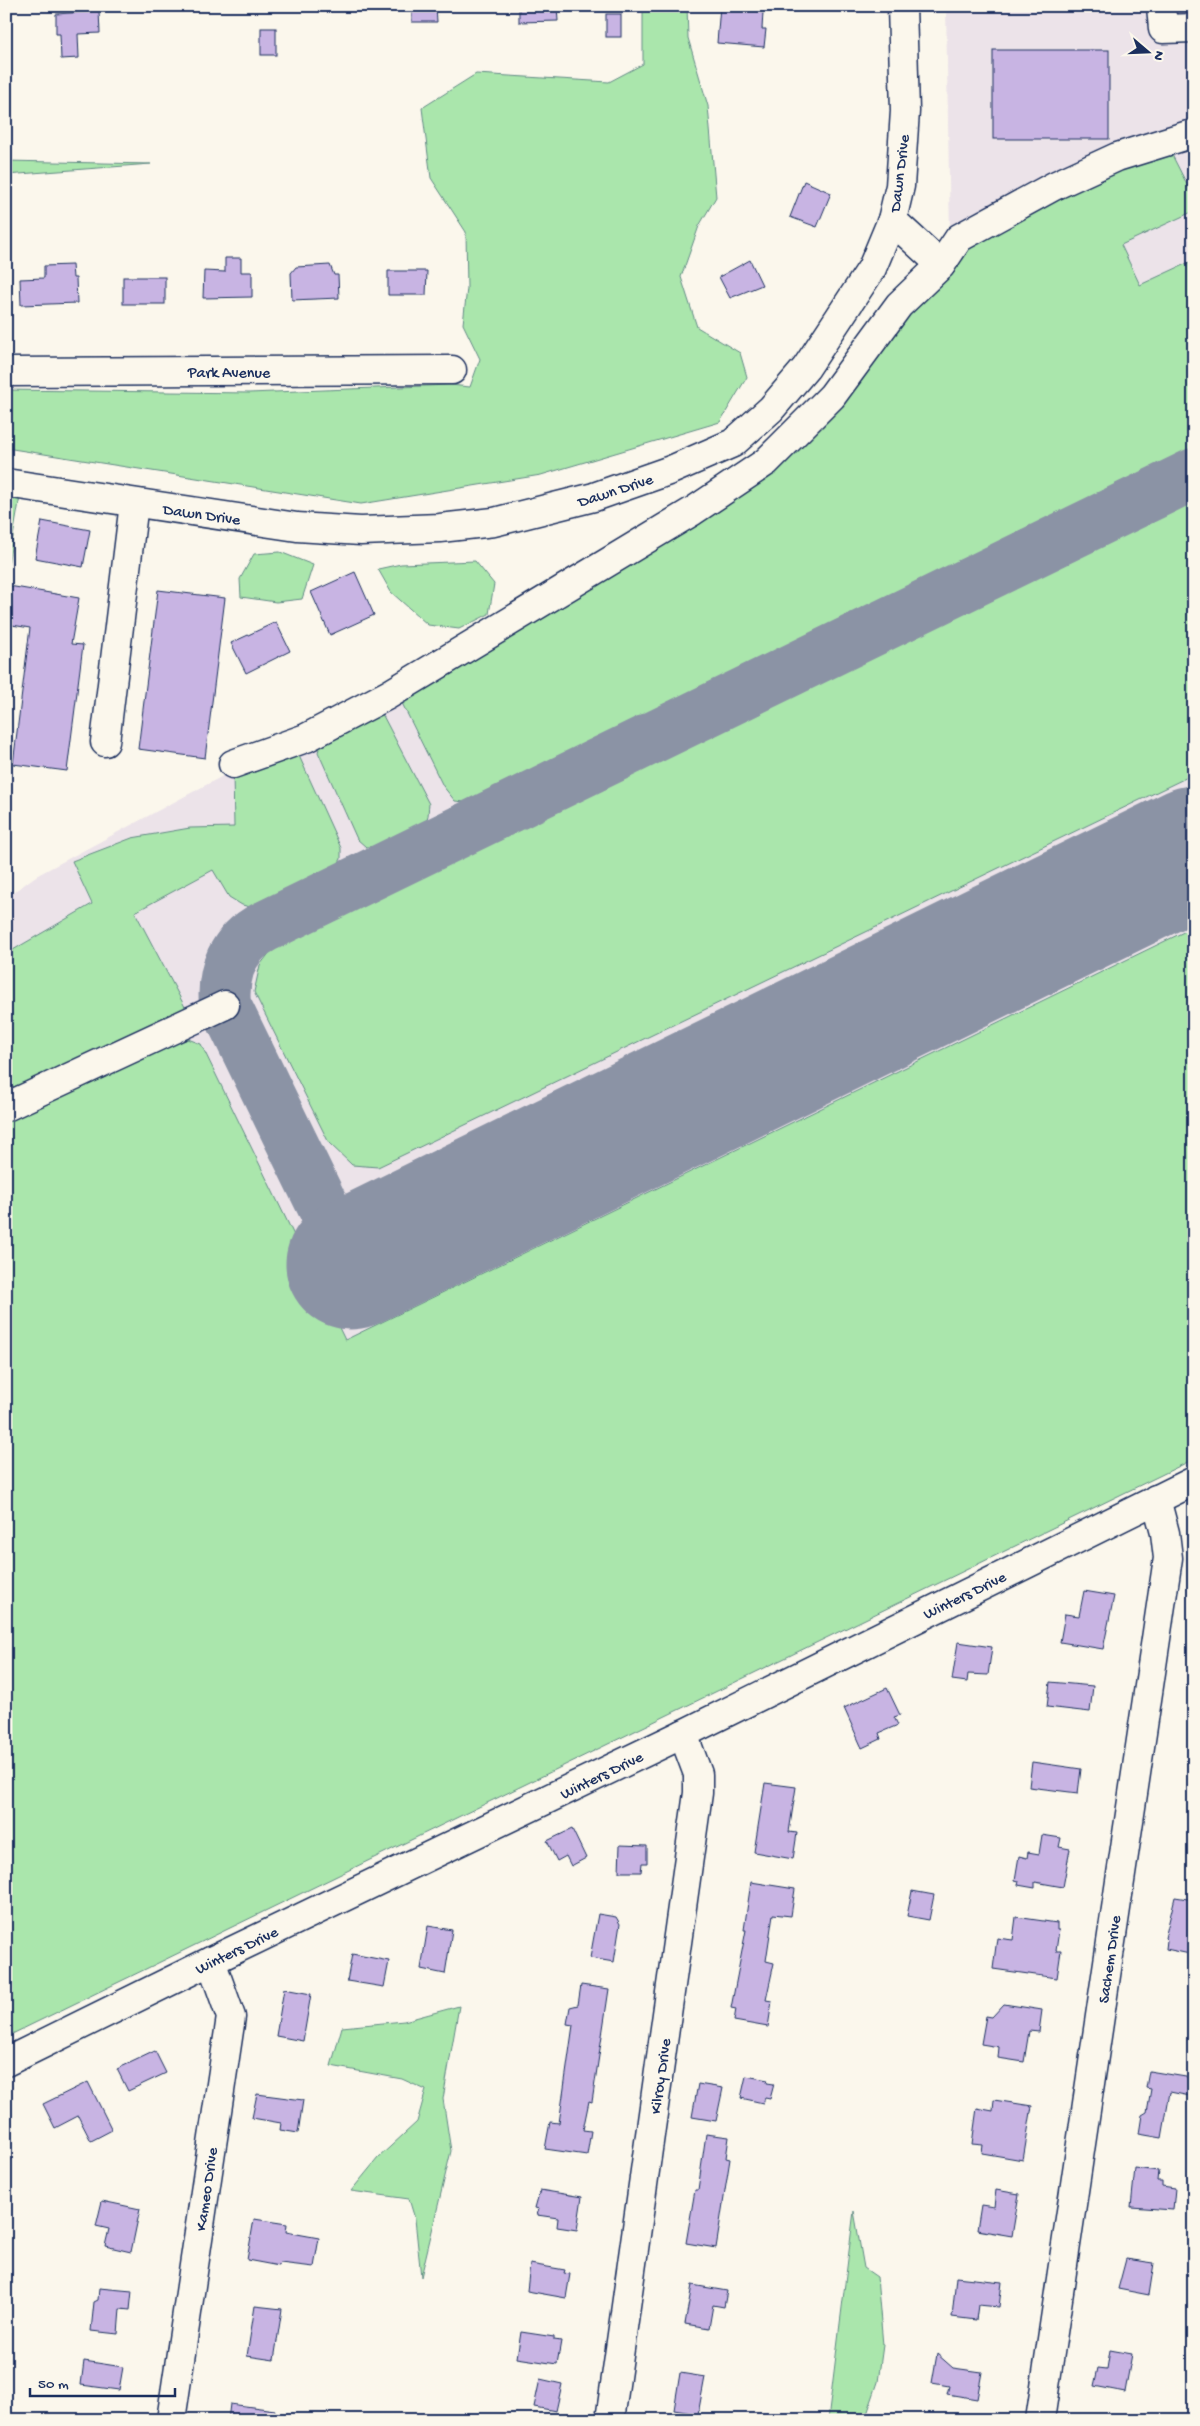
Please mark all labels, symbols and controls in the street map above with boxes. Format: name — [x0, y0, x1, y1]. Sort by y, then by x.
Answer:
north arrow — [1122, 28, 1172, 78]
text: N — [1148, 48, 1167, 63]
street label: Dawn Drive — [887, 133, 916, 214]
street label: Park Avenue — [187, 365, 271, 384]
street label: Dawn Drive — [575, 471, 657, 514]
street label: Dawn Drive — [161, 501, 242, 531]
street label: Winters Drive — [921, 1569, 1011, 1625]
street label: Winters Drive — [558, 1749, 648, 1805]
street label: Sachem Drive — [1096, 1914, 1127, 2005]
street label: Winters Drive — [193, 1924, 283, 1980]
street label: Kilroy Drive — [648, 2037, 677, 2116]
street label: Kameo Drive — [193, 2146, 224, 2233]
scale bar — [30, 2366, 175, 2398]
text: 50 m — [38, 2376, 69, 2394]

